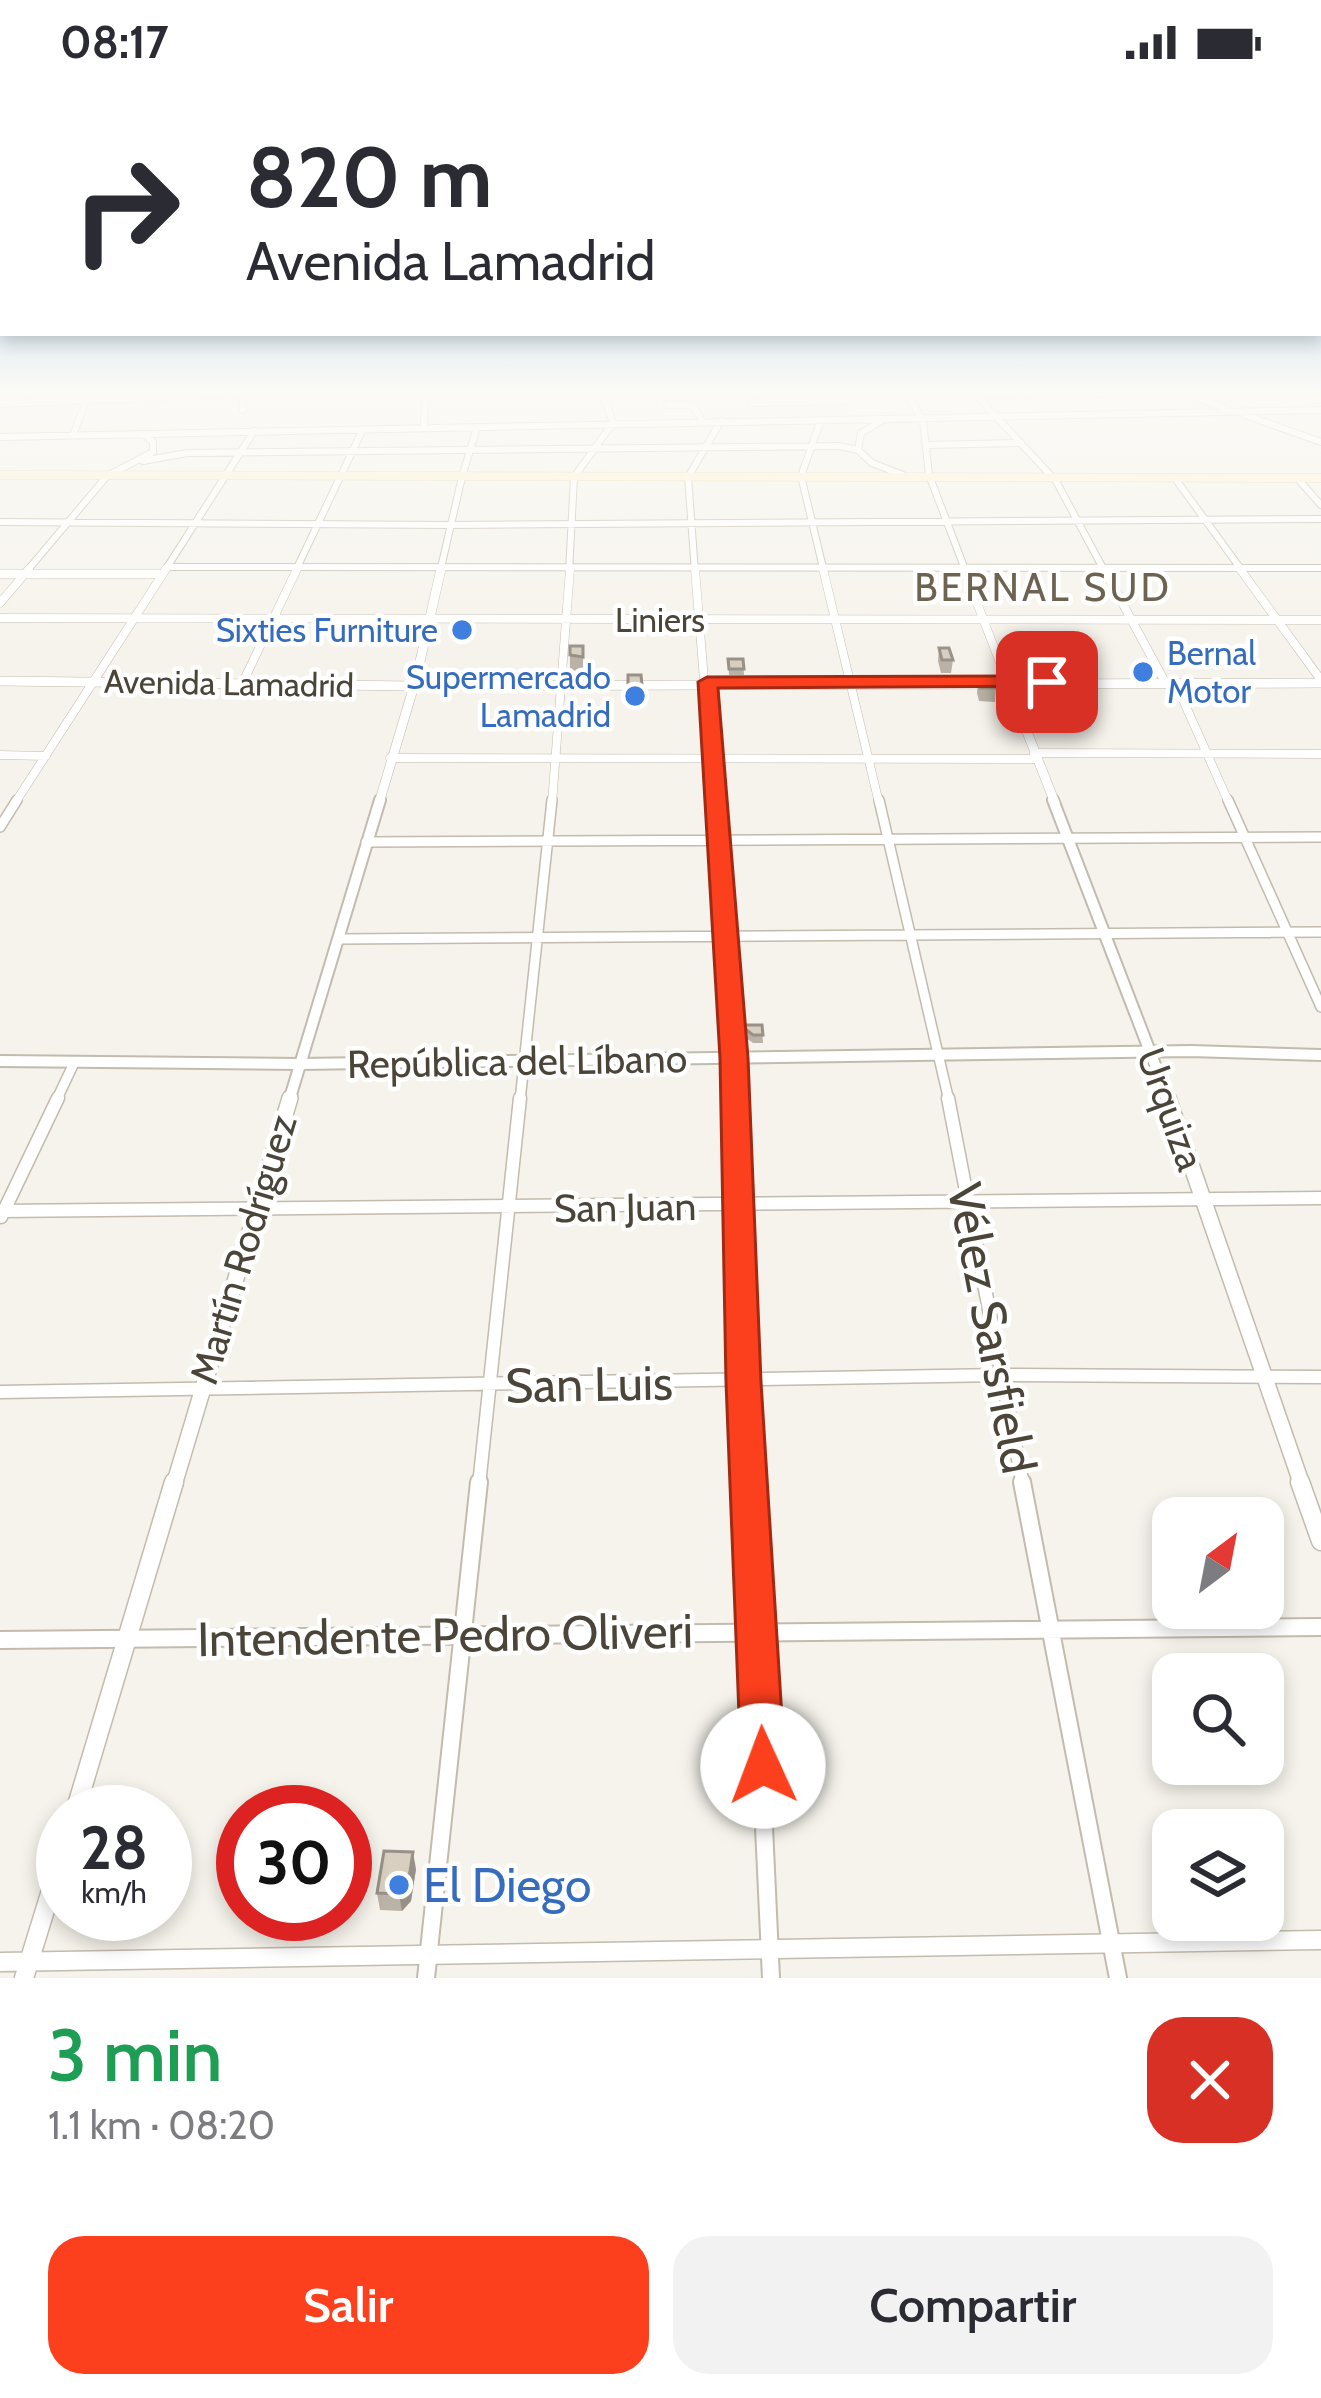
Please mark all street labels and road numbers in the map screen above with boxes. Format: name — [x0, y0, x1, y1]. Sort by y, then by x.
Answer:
street label: Liniers — [615, 600, 705, 640]
street label: Avenida Lamadrid — [104, 661, 354, 705]
street label: República del Líbano — [346, 1034, 688, 1088]
street label: Urquiza — [1127, 1041, 1215, 1177]
street label: Martín Rodríguez — [179, 1109, 307, 1389]
street label: Vélez Sarsfield — [935, 1178, 1049, 1478]
street label: San Juan — [553, 1182, 697, 1232]
street label: San Luis — [505, 1354, 673, 1414]
street label: Intendente Pedro Oliveri — [197, 1602, 693, 1668]

